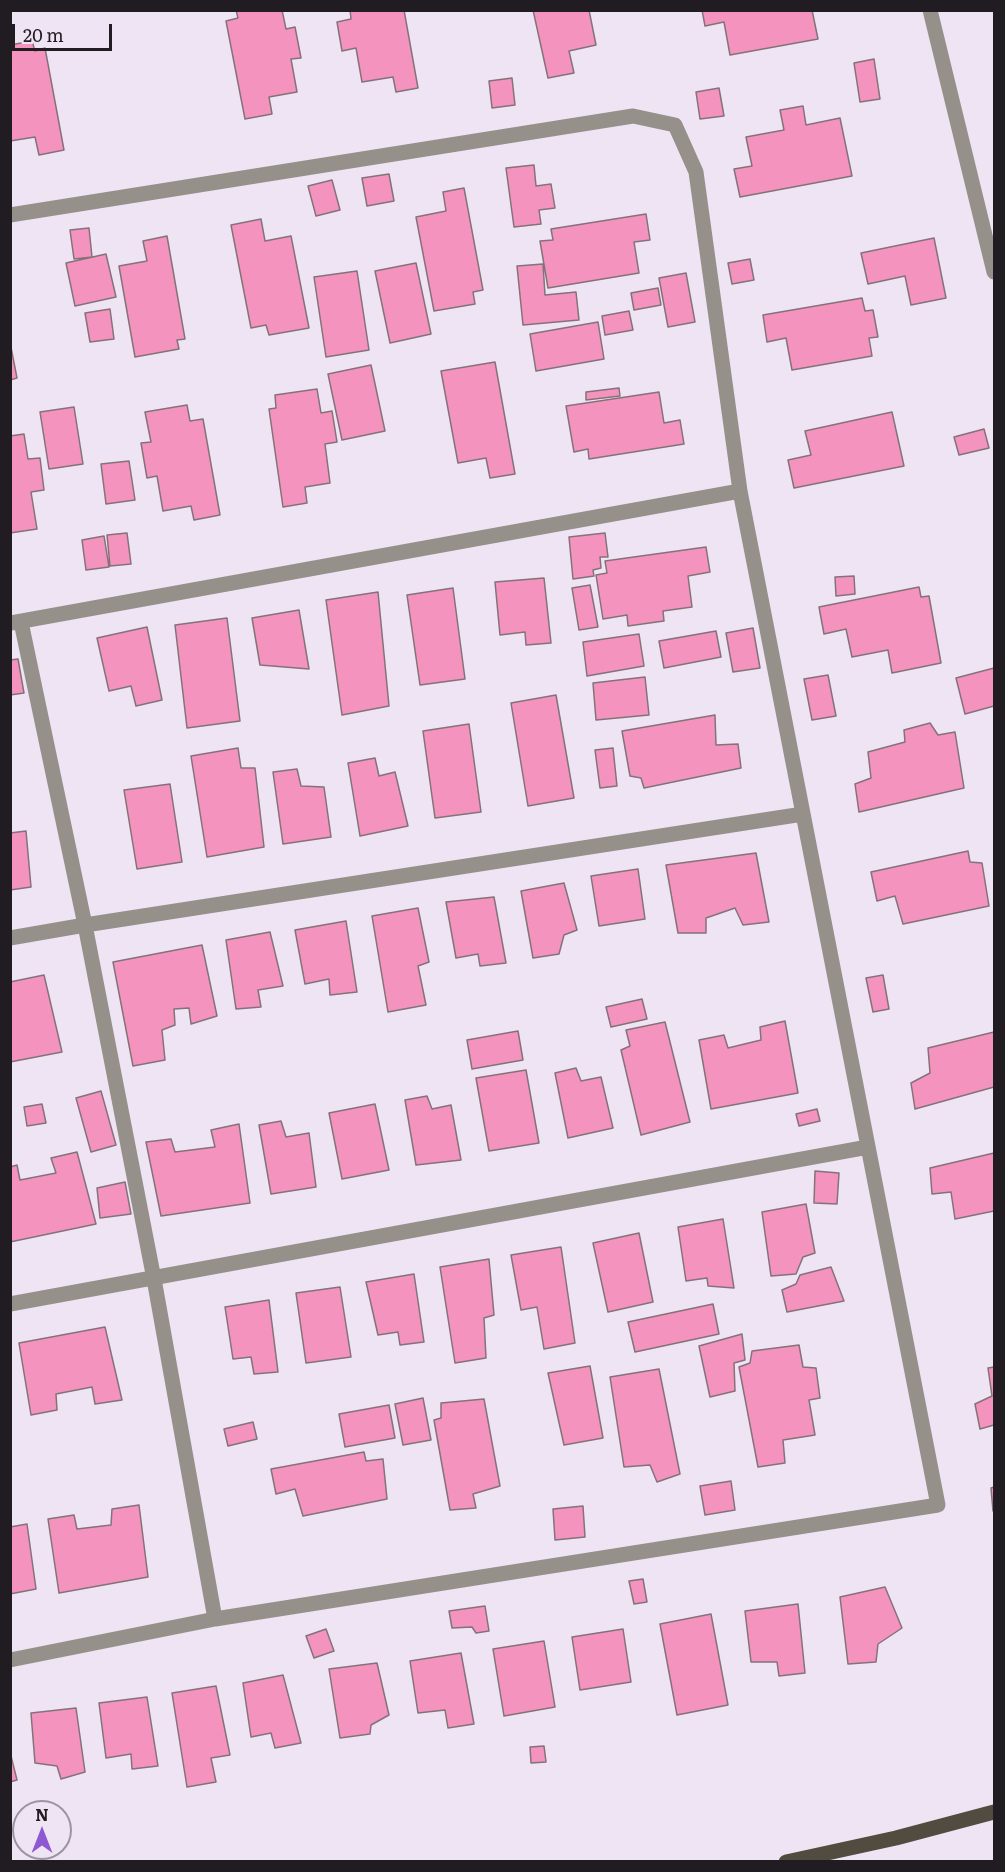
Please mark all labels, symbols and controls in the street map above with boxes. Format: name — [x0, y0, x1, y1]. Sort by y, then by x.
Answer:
scale bar — [15, 12, 116, 50]
text: 20 m — [23, 21, 64, 48]
north arrow — [12, 1800, 72, 1860]
text: N — [35, 1802, 49, 1826]

